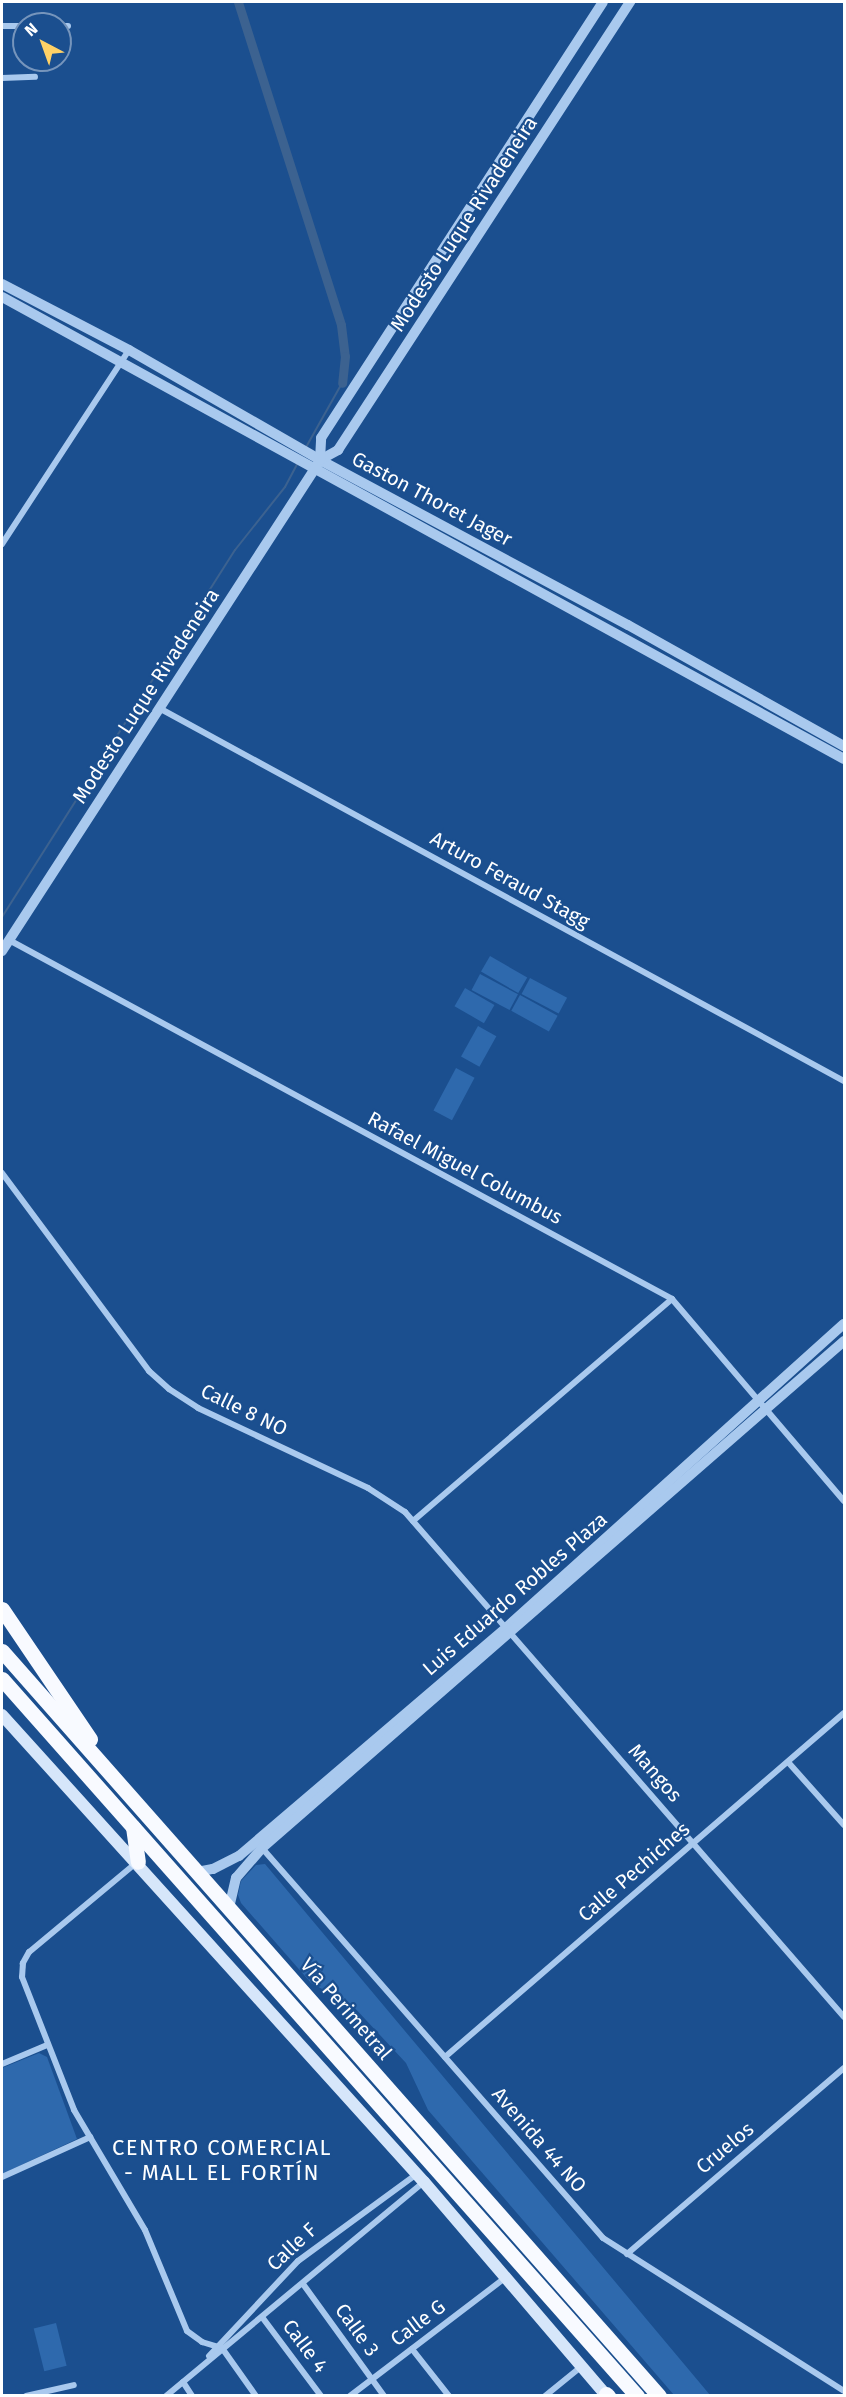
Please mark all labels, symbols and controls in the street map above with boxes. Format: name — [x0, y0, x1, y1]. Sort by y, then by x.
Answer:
north arrow — [12, 12, 72, 72]
text: N — [21, 19, 41, 40]
street label: Modesto Luque Rivadeneira — [385, 112, 543, 336]
street label: Gaston Thoret Jager — [348, 447, 516, 551]
street label: Modesto Luque Rivadeneira — [67, 584, 225, 808]
street label: Arturo Feraud Stagg — [426, 826, 594, 934]
street label: Rafael Miguel Columbus — [364, 1106, 566, 1230]
street label: Calle 8 NO — [197, 1379, 291, 1441]
street label: Luis Eduardo Robles Plaza — [418, 1507, 612, 1681]
street label: Mangos — [623, 1739, 687, 1807]
street label: Calle Pechiches — [573, 1817, 695, 1927]
street label: Vía Perimetral — [295, 1953, 397, 2065]
street label: Avenida 44 NO — [487, 2082, 591, 2198]
street label: Cruelos — [691, 2117, 759, 2179]
district label: CENTRO COMERCIAL - MALL EL FORTÍN — [112, 2134, 332, 2186]
street label: Calle F — [262, 2218, 322, 2276]
street label: Calle G — [386, 2295, 450, 2351]
street label: Calle 3 — [330, 2299, 384, 2361]
street label: Calle 4 — [277, 2315, 333, 2377]

